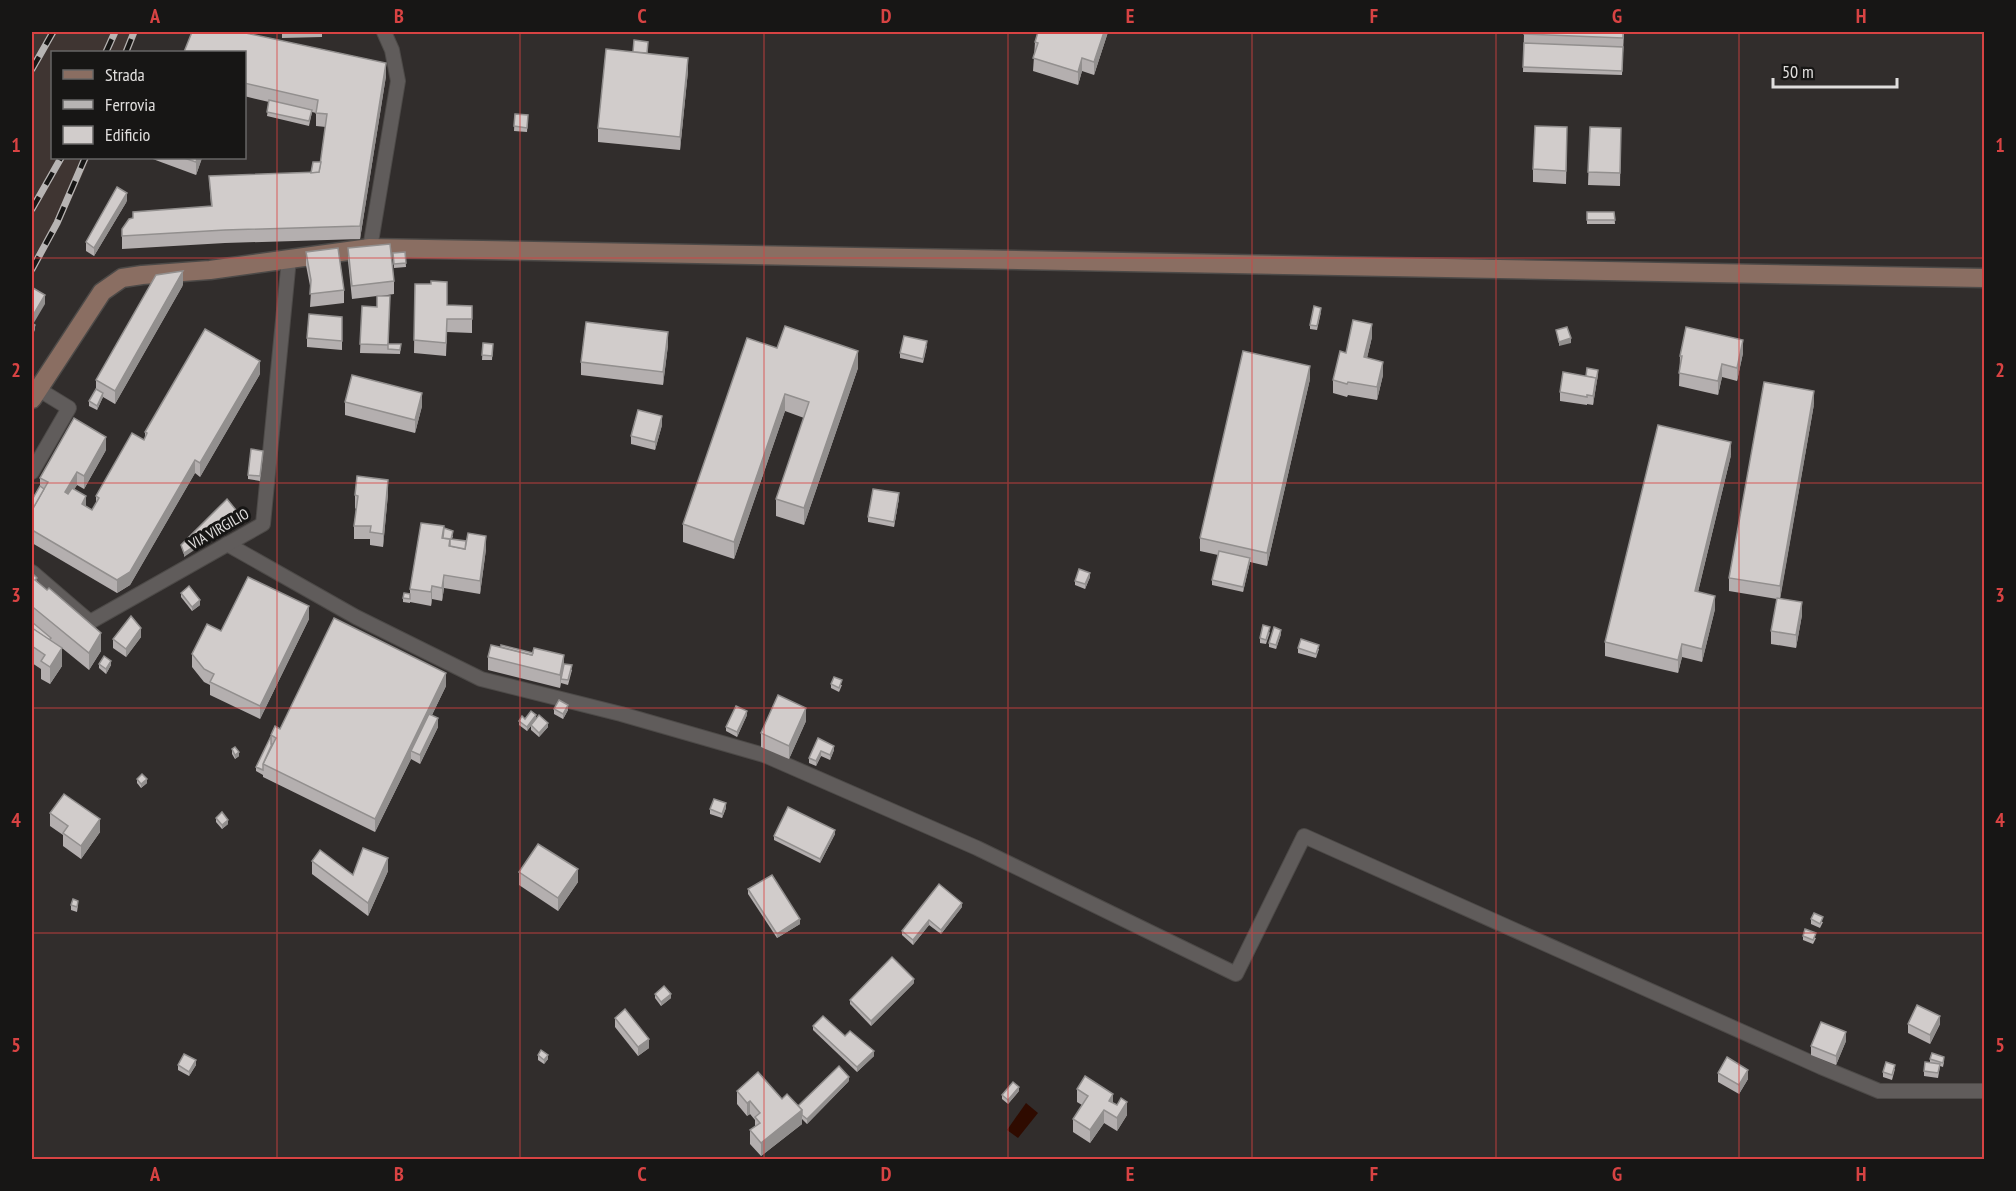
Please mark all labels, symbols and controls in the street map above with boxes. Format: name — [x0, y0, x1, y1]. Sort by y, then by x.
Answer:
text: A — [149, 3, 161, 29]
text: B — [394, 3, 404, 29]
text: C — [637, 3, 647, 29]
text: D — [881, 3, 892, 29]
text: E — [1126, 3, 1134, 29]
text: F — [1370, 3, 1378, 29]
text: G — [1612, 3, 1622, 29]
text: H — [1856, 3, 1866, 29]
legend — [51, 51, 246, 159]
scale bar — [1773, 51, 1898, 89]
text: 50 m — [1782, 60, 1814, 83]
text: Strada — [105, 63, 145, 86]
text: Ferrovia — [105, 93, 155, 116]
text: Edificio — [105, 123, 151, 146]
text: 1 — [11, 132, 21, 158]
text: 1 — [1995, 132, 2005, 158]
text: 2 — [11, 357, 21, 383]
text: 2 — [1995, 357, 2005, 383]
street label: VIA VIRGILIO — [185, 504, 252, 554]
text: 3 — [11, 582, 21, 608]
text: 3 — [1995, 582, 2005, 608]
text: 4 — [11, 807, 21, 833]
text: 4 — [1995, 807, 2005, 833]
text: 5 — [11, 1032, 21, 1058]
text: 5 — [1995, 1032, 2005, 1058]
text: A — [149, 1161, 161, 1187]
text: B — [394, 1161, 404, 1187]
text: C — [637, 1161, 647, 1187]
text: D — [881, 1161, 892, 1187]
text: E — [1126, 1161, 1134, 1187]
text: F — [1370, 1161, 1378, 1187]
text: G — [1612, 1161, 1622, 1187]
text: H — [1856, 1161, 1866, 1187]

